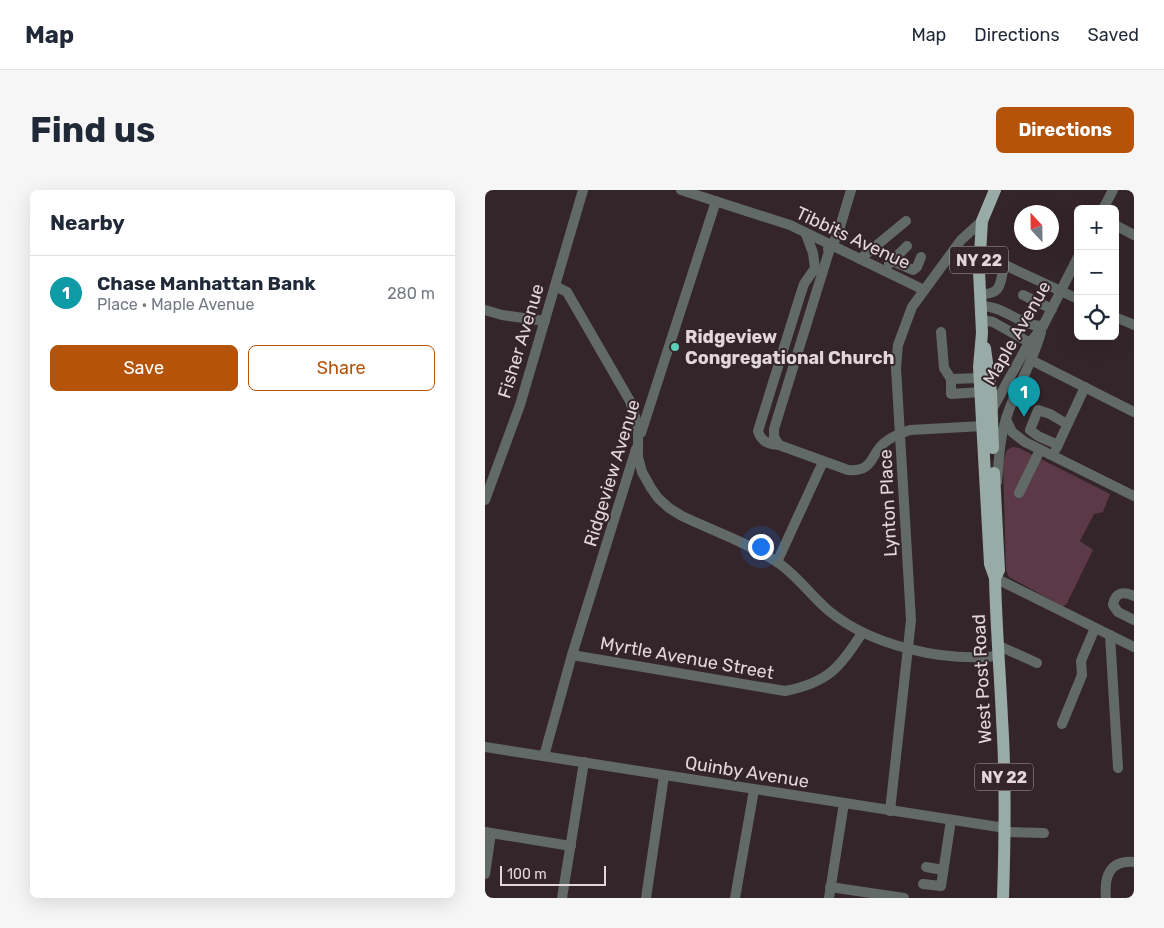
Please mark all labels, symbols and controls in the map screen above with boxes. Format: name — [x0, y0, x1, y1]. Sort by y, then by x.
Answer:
text: Map — [25, 21, 74, 49]
text: Map — [911, 24, 946, 46]
text: Directions — [974, 24, 1060, 46]
text: Saved — [1088, 24, 1139, 46]
button: Directions — [996, 107, 1134, 153]
text: Find us — [30, 109, 155, 151]
street label: Tibbits Avenue — [792, 202, 914, 274]
north arrow — [1014, 205, 1059, 250]
map controls — [1074, 205, 1119, 340]
button: + — [1074, 205, 1119, 250]
text: Nearby — [50, 210, 125, 235]
road number: NY 22 — [950, 246, 1008, 274]
button: − — [1074, 250, 1119, 295]
text: Chase Manhattan Bank — [97, 272, 316, 295]
street label: Maple Avenue — [978, 277, 1056, 389]
street label: Fisher Avenue — [493, 281, 549, 401]
text: 1 — [62, 284, 70, 303]
text: 280 m — [387, 284, 435, 303]
text: Place · Maple Avenue — [97, 295, 254, 314]
button: locate — [1074, 295, 1119, 340]
place label: Ridgeview Congregational Church — [685, 326, 894, 369]
marker: Ridgeview Congregational Church — [669, 341, 681, 353]
button: Save — [50, 345, 238, 391]
button: Share — [248, 345, 435, 391]
pin: 1 — [1008, 376, 1040, 417]
street label: Ridgeview Avenue — [579, 397, 645, 549]
street label: Lynton Place — [874, 449, 902, 557]
your location — [748, 534, 774, 560]
street label: West Post Road — [968, 614, 996, 744]
street label: Myrtle Avenue Street — [598, 632, 776, 684]
street label: Quinby Avenue — [684, 751, 810, 793]
road number: NY 22 — [975, 764, 1033, 790]
scale bar — [500, 863, 606, 886]
text: 100 m — [507, 866, 547, 883]

